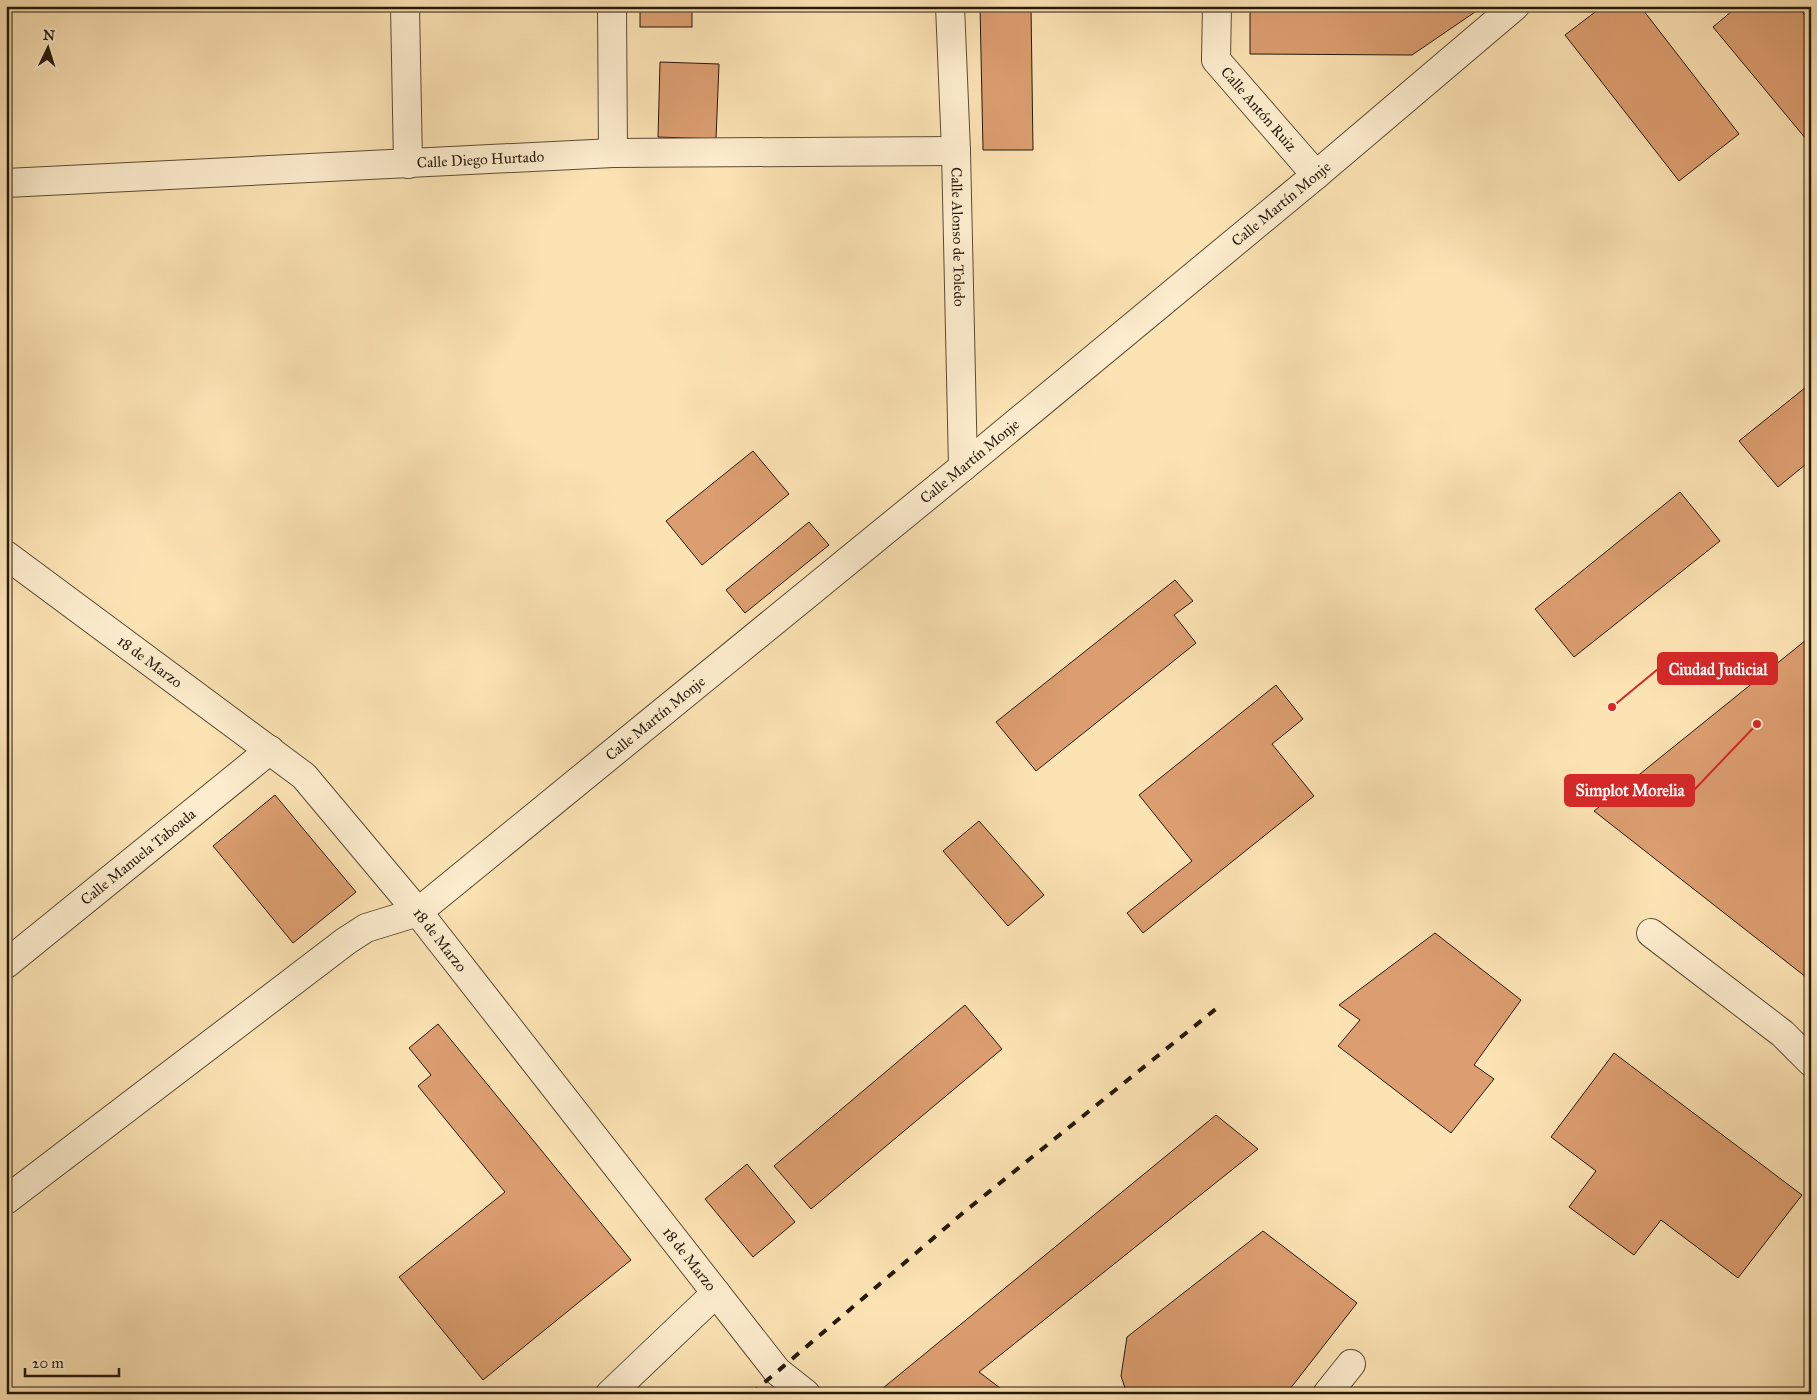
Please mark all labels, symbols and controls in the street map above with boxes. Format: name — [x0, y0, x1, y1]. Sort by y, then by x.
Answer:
north arrow — [22, 22, 72, 72]
text: N — [42, 27, 56, 44]
street label: Calle Antón Ruiz — [1217, 63, 1300, 155]
street label: Calle Diego Hurtado — [416, 147, 545, 172]
street label: Calle Martín Monje — [1228, 158, 1334, 250]
street label: Calle Alonso de Toledo — [947, 167, 968, 307]
street label: Calle Martín Monje — [916, 415, 1023, 507]
street label: 18 de Marzo — [114, 632, 186, 692]
callout: Ciudad Judicial — [1658, 653, 1777, 684]
text: Ciudad Judicial — [1668, 660, 1768, 680]
street label: Calle Martín Monje — [602, 672, 709, 764]
callout: Simplot Morelia — [1565, 775, 1694, 806]
text: Simplot Morelia — [1576, 781, 1686, 801]
street label: Calle Manuela Taboada — [77, 805, 200, 909]
street label: 18 de Marzo — [409, 904, 471, 976]
street label: 18 de Marzo — [659, 1223, 720, 1295]
scale bar — [25, 1345, 119, 1377]
text: 20 m — [32, 1354, 64, 1372]

